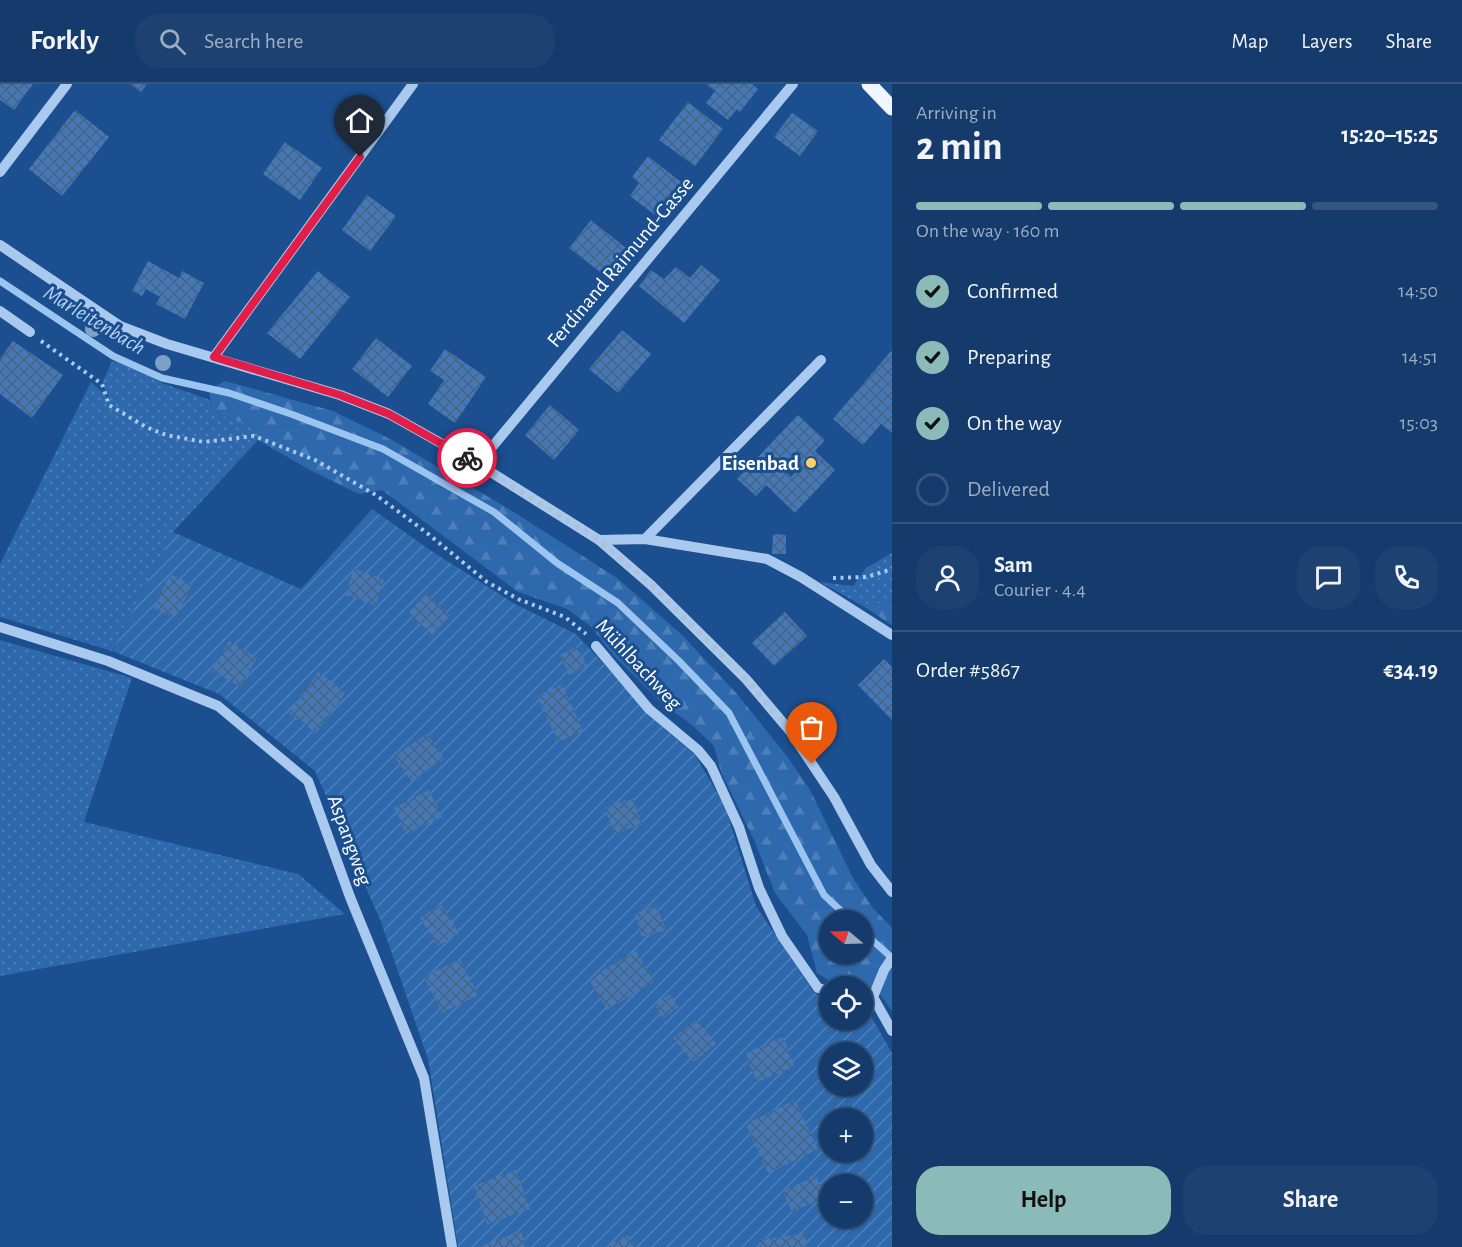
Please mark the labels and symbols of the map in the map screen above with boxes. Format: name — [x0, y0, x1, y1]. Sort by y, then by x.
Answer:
pin — [334, 95, 385, 157]
street label: Ferdinand Raimund-Gasse — [543, 173, 698, 351]
water label: Marleitenbach — [40, 281, 149, 359]
courier — [437, 428, 497, 488]
place label: Eisenbad — [722, 453, 799, 474]
marker: Eisenbad — [804, 456, 818, 470]
street label: Mühlbachweg — [592, 615, 686, 714]
pin — [786, 702, 837, 764]
street label: Aspangweg — [323, 792, 376, 889]
north arrow — [819, 910, 873, 964]

